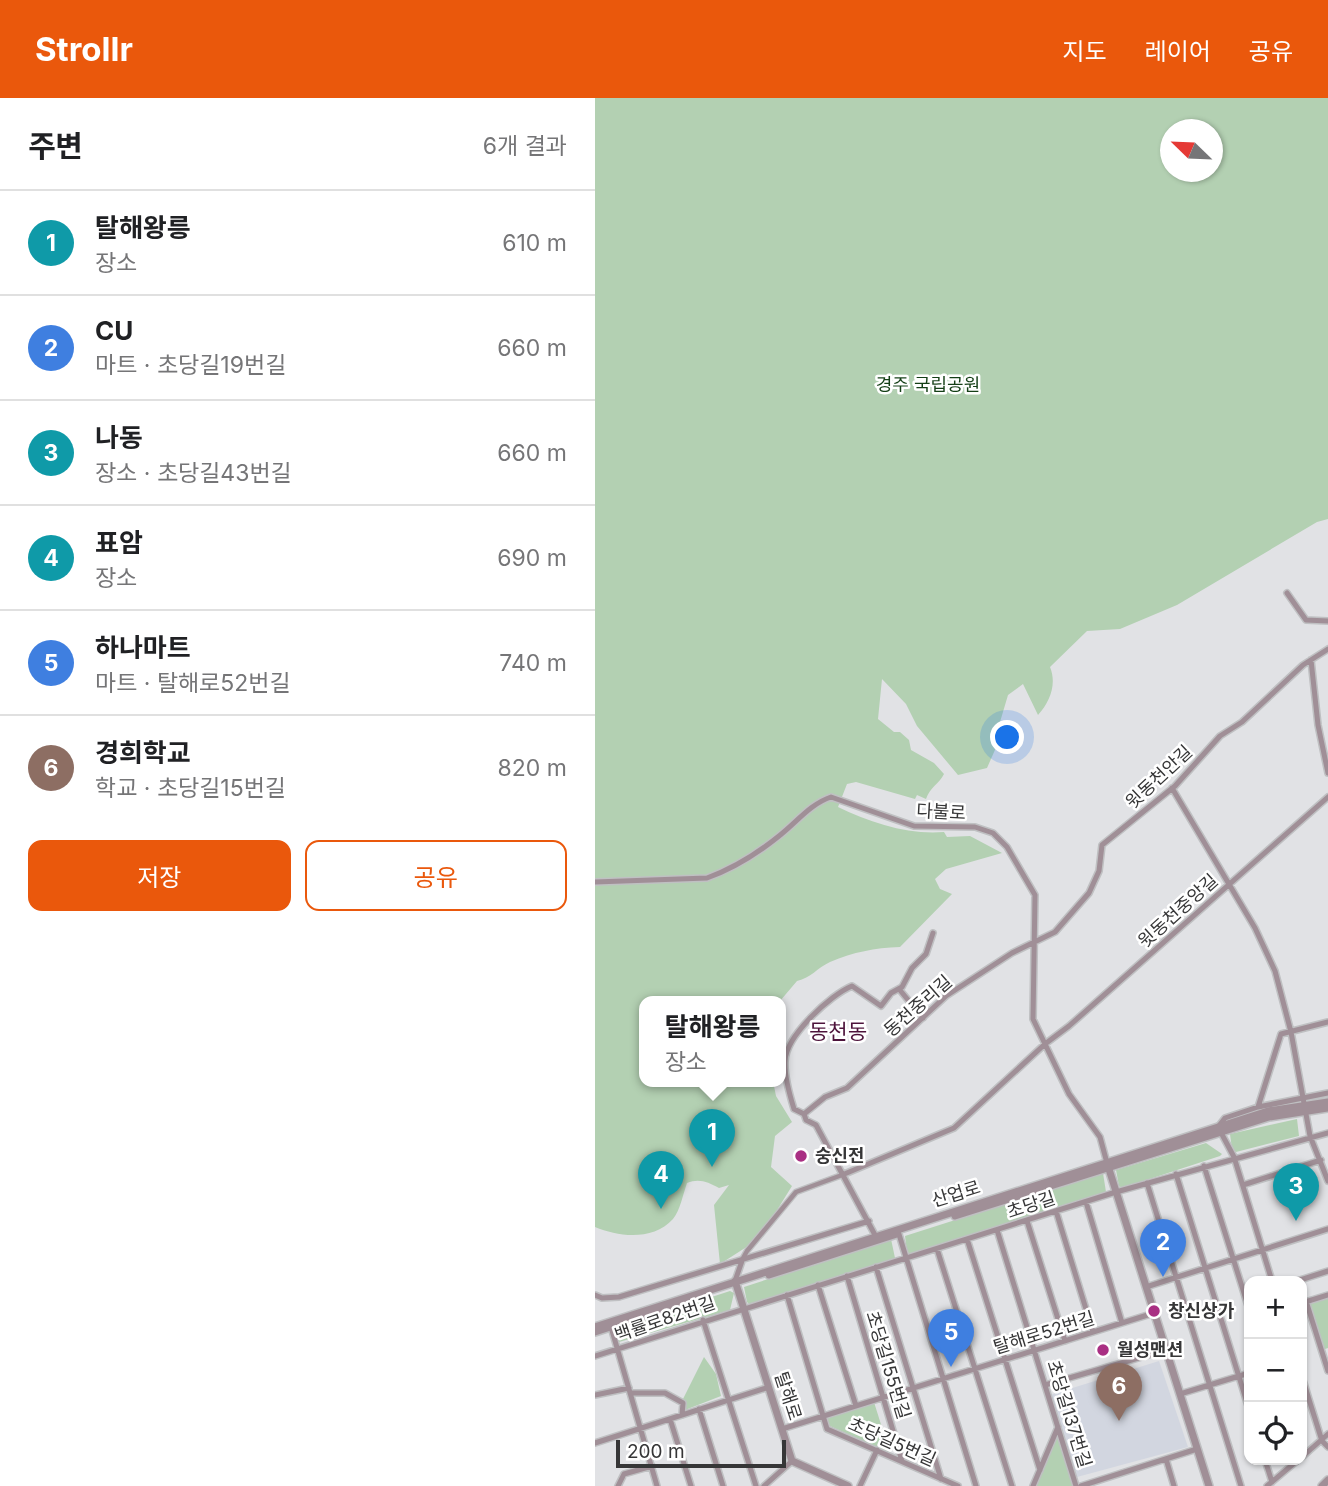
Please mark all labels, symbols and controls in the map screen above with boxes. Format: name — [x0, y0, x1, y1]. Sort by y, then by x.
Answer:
text: Strollr — [35, 29, 133, 69]
text: 지도 — [1062, 37, 1107, 66]
text: 레이어 — [1145, 37, 1211, 66]
text: 공유 — [1249, 37, 1293, 66]
north arrow — [1160, 119, 1223, 182]
text: 주변 — [28, 128, 83, 164]
text: 6개 결과 — [483, 132, 567, 160]
text: 탈해왕릉 — [95, 212, 191, 243]
text: 1 — [46, 229, 56, 257]
text: 610 m — [502, 229, 567, 257]
text: 장소 — [95, 249, 137, 277]
text: CU — [95, 315, 133, 346]
text: 2 — [44, 334, 58, 362]
text: 660 m — [497, 334, 567, 362]
text: 마트 · 초당길19번길 — [95, 351, 286, 379]
park label: 경주 국립공원 — [876, 374, 980, 395]
text: 나동 — [95, 422, 143, 453]
text: 3 — [44, 439, 58, 467]
text: 660 m — [497, 439, 567, 467]
text: 장소 · 초당길43번길 — [95, 459, 292, 487]
text: 표암 — [95, 527, 143, 558]
text: 4 — [43, 544, 59, 572]
text: 690 m — [497, 544, 567, 572]
text: 장소 — [95, 564, 137, 592]
text: 하나마트 — [95, 632, 191, 663]
text: 5 — [44, 649, 58, 677]
text: 740 m — [499, 649, 567, 677]
text: 마트 · 탈해로52번길 — [95, 669, 291, 697]
your location — [990, 720, 1024, 754]
text: 경희학교 — [95, 737, 191, 768]
street label: 윗동천안길 — [1121, 741, 1196, 813]
text: 6 — [44, 754, 58, 782]
text: 820 m — [498, 754, 567, 782]
text: 학교 · 초당길15번길 — [95, 774, 286, 802]
street label: 다불로 — [916, 800, 966, 823]
button: 저장 — [28, 840, 291, 911]
button: 공유 — [305, 840, 567, 911]
street label: 윗동천중앙길 — [1134, 870, 1222, 952]
street label: 동천중리길 — [880, 971, 956, 1041]
popup — [639, 996, 786, 1087]
text: 탈해왕릉 — [665, 1011, 760, 1042]
district label: 동천동 — [809, 1019, 867, 1044]
text: 장소 — [665, 1048, 707, 1076]
pin: 1 — [689, 1109, 735, 1167]
place label: 숭신전 — [815, 1145, 865, 1166]
marker: 숭신전 — [793, 1148, 809, 1164]
pin: 4 — [638, 1151, 684, 1209]
pin: 3 — [1273, 1163, 1319, 1221]
street label: 산업로 — [929, 1176, 983, 1211]
street label: 초당길 — [1004, 1187, 1058, 1222]
pin: 2 — [1140, 1219, 1186, 1277]
map controls — [1244, 1276, 1307, 1465]
button: + — [1244, 1276, 1307, 1339]
street label: 백률로82번길 — [612, 1292, 718, 1346]
place label: 창신상가 — [1168, 1300, 1235, 1321]
marker: 창신상가 — [1146, 1303, 1162, 1319]
street label: 탈해로52번길 — [991, 1307, 1097, 1358]
street label: 초당길155번길 — [862, 1308, 915, 1421]
pin: 5 — [928, 1309, 974, 1367]
place label: 월성맨션 — [1117, 1339, 1183, 1360]
button: − — [1244, 1339, 1307, 1402]
marker: 월성맨션 — [1095, 1342, 1111, 1358]
street label: 초당길137번길 — [1043, 1357, 1096, 1470]
pin: 6 — [1096, 1363, 1142, 1421]
street label: 탈해로 — [771, 1369, 806, 1423]
button: locate — [1244, 1402, 1307, 1465]
street label: 초당길5번길 — [845, 1413, 939, 1470]
scale bar — [616, 1437, 786, 1469]
text: 200 m — [627, 1440, 685, 1463]

